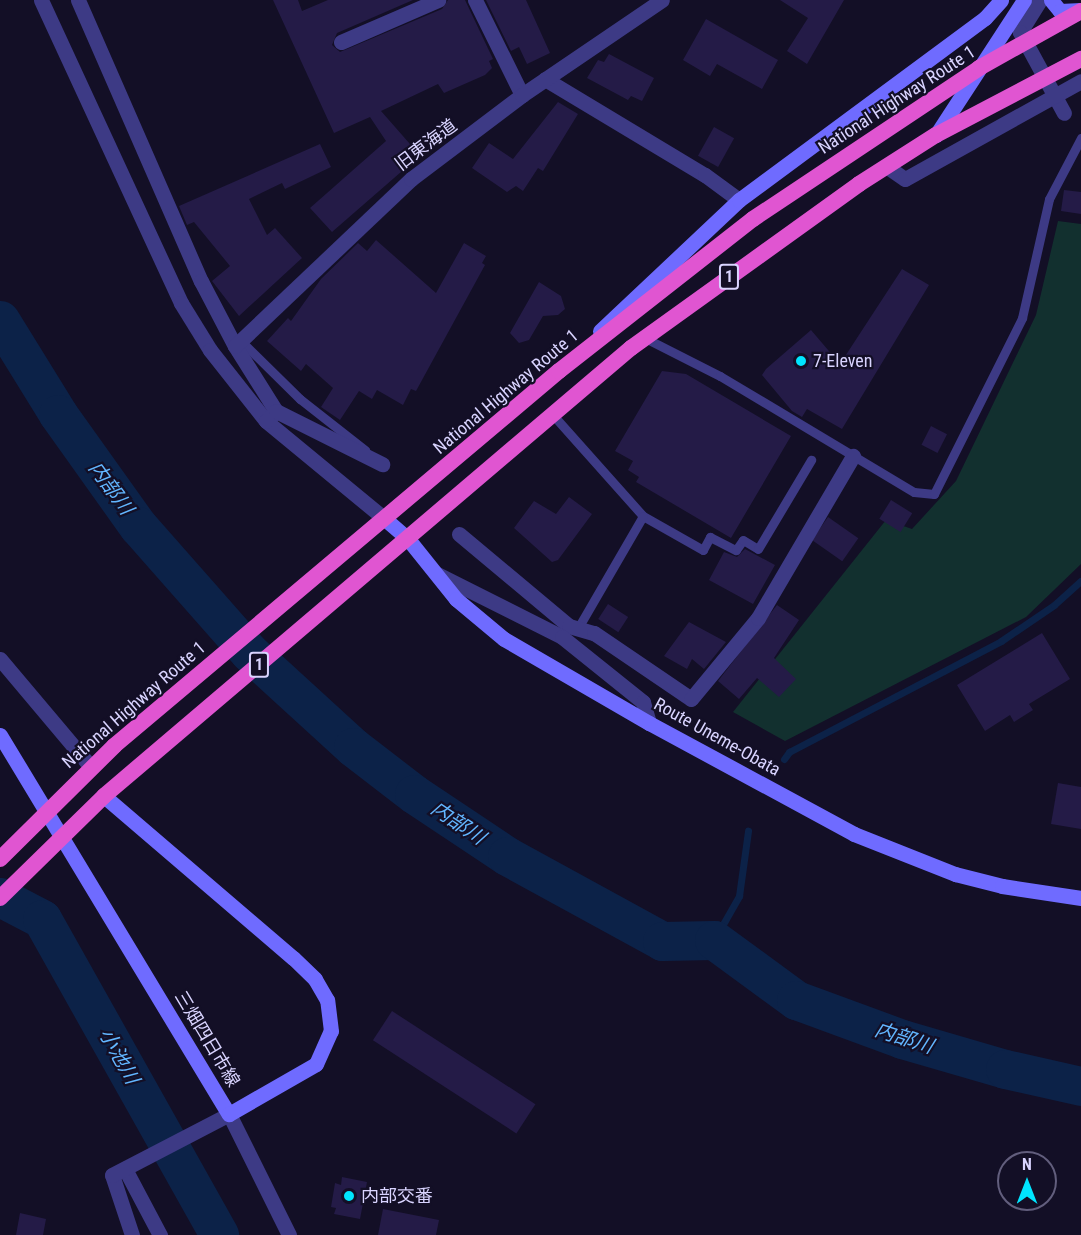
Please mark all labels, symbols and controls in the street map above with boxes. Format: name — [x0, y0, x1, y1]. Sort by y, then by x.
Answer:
street label: National Highway Route 1 — [815, 41, 979, 159]
street label: 旧東海道 — [391, 115, 461, 175]
road number: 1 — [718, 264, 740, 290]
street label: National Highway Route 1 — [429, 325, 583, 459]
place label: 7-Eleven — [813, 350, 872, 372]
marker: 7-Eleven — [794, 354, 808, 368]
water label: 内部川 — [84, 457, 138, 519]
street label: National Highway Route 1 — [58, 637, 210, 773]
road number: 1 — [248, 652, 270, 678]
street label: Route Uneme-Obata — [650, 693, 784, 781]
water label: 内部川 — [426, 796, 490, 850]
street label: 三畑四日市線 — [170, 987, 244, 1091]
water label: 内部川 — [872, 1017, 936, 1059]
water label: 小池川 — [94, 1024, 144, 1088]
north arrow — [997, 1151, 1057, 1211]
text: N — [1022, 1155, 1032, 1174]
place label: 内部交番 — [361, 1185, 433, 1207]
marker: 内部交番 — [342, 1189, 356, 1203]

